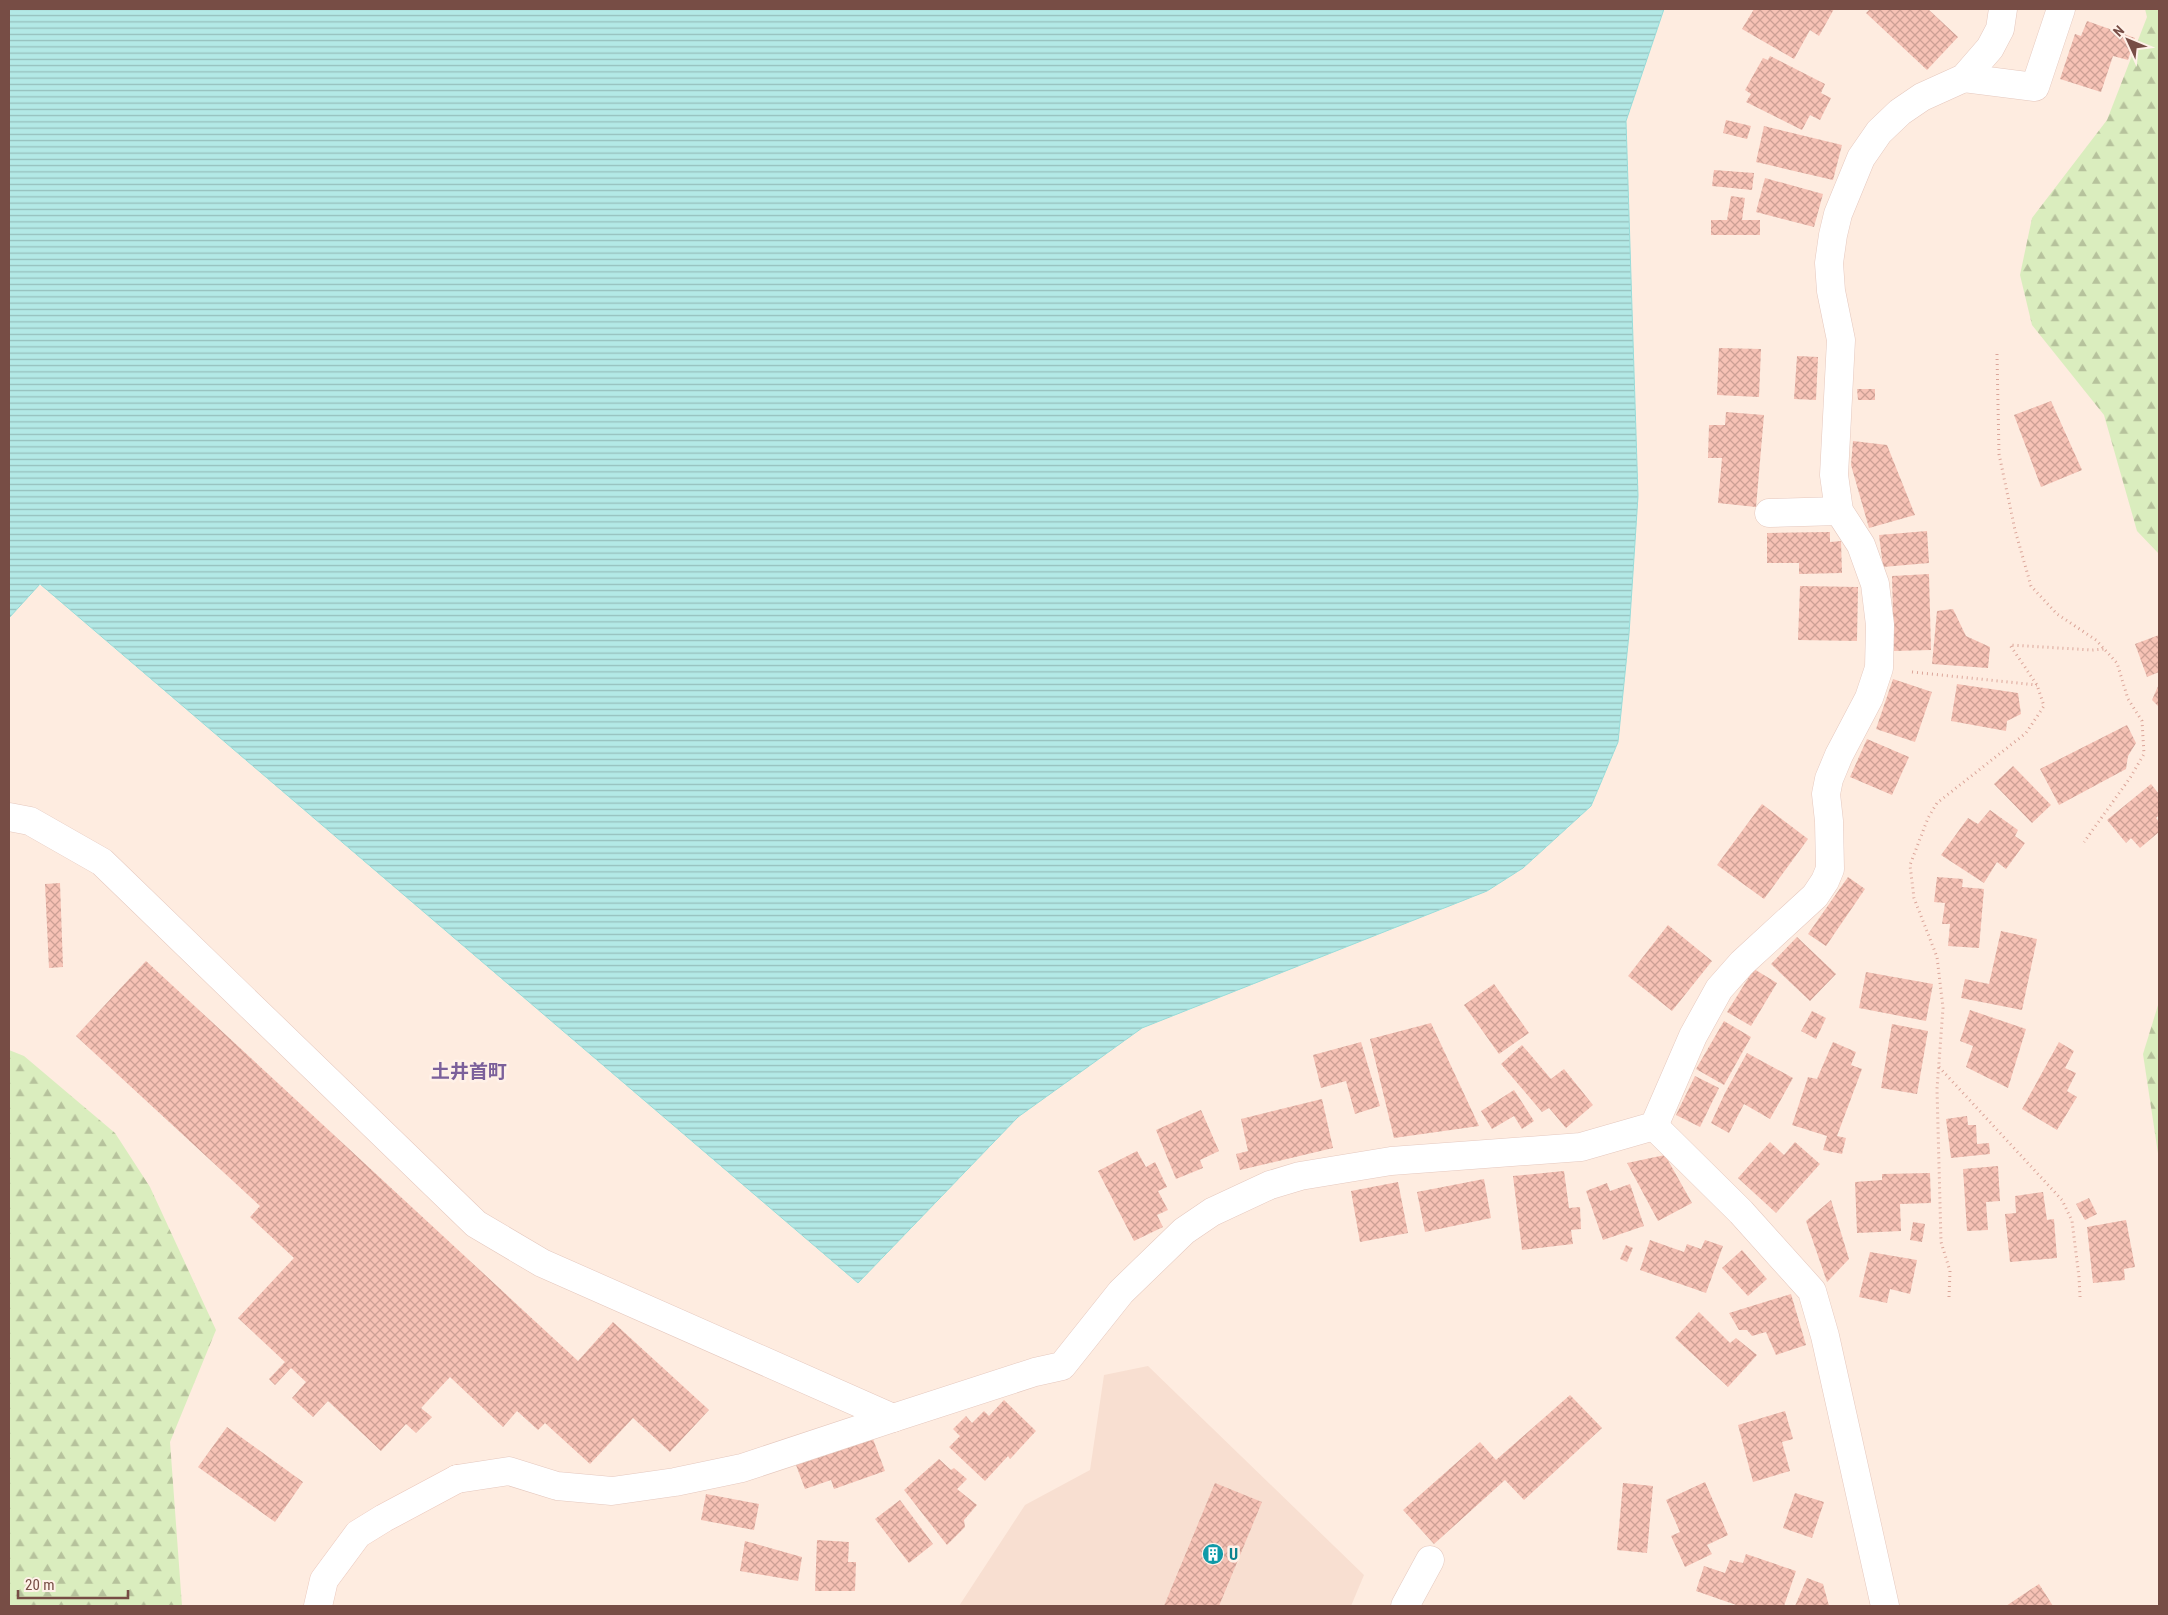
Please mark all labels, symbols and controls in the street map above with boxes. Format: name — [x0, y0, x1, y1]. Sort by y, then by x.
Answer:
north arrow — [2103, 15, 2153, 65]
text: N — [2110, 22, 2127, 40]
district label: 土井首町 — [431, 1060, 507, 1083]
building icon: U — [1201, 1542, 1225, 1566]
place label: U — [1229, 1545, 1238, 1564]
scale bar — [18, 1568, 128, 1600]
text: 20 m — [25, 1576, 55, 1594]

